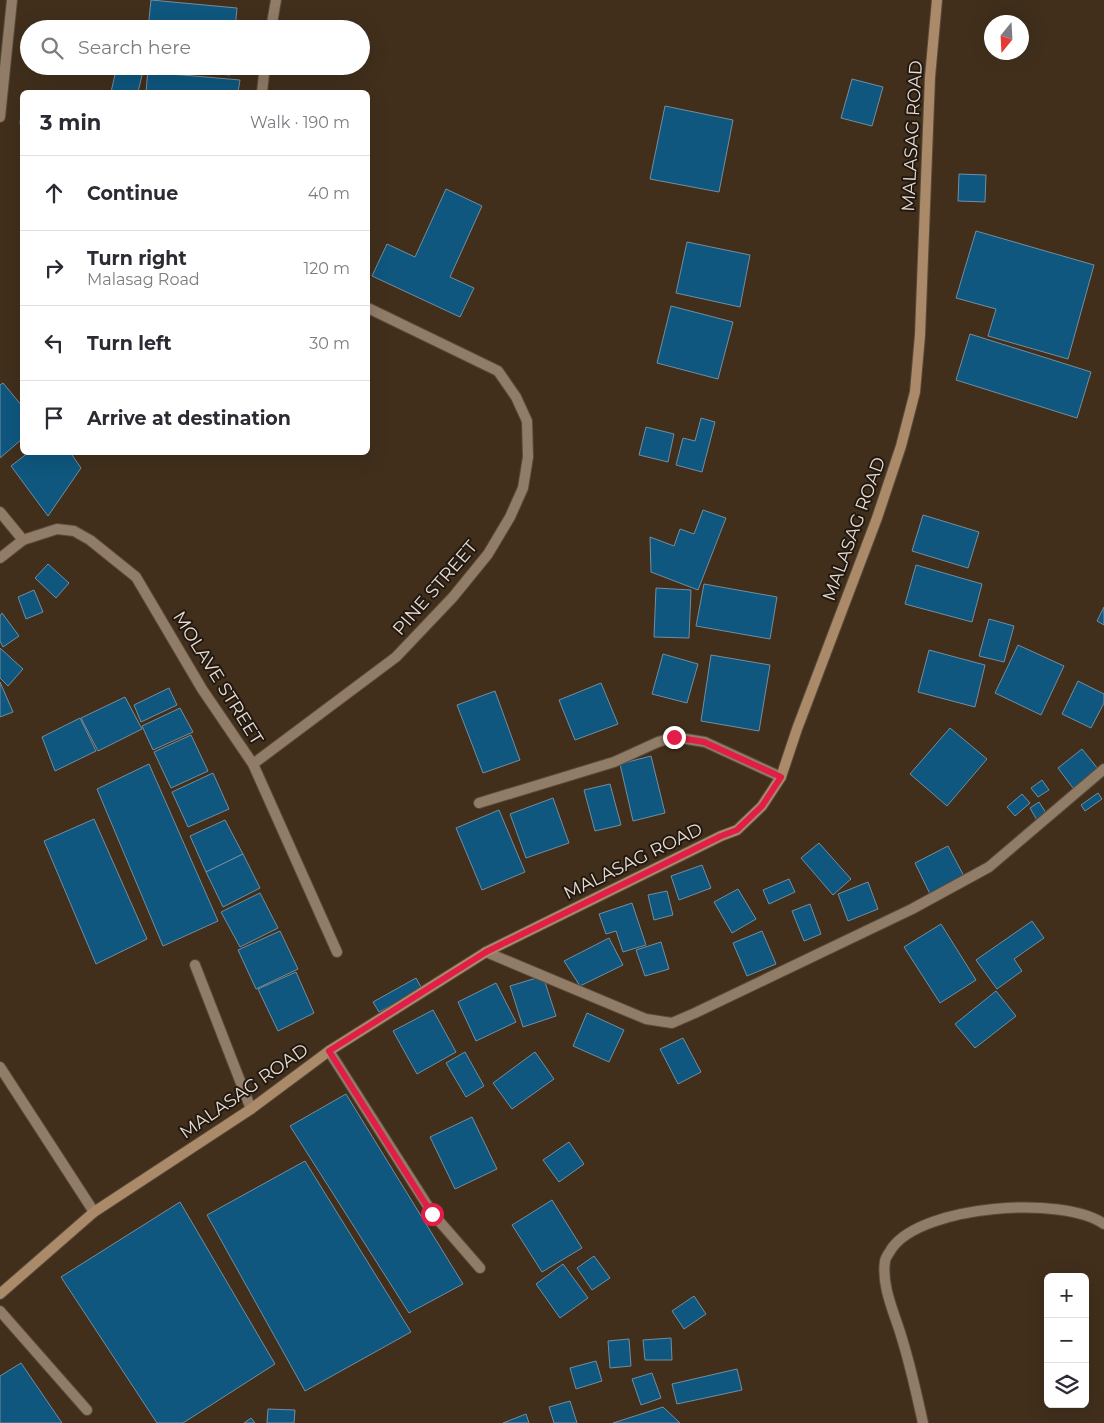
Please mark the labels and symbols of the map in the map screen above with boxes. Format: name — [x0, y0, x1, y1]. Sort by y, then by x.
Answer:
north arrow — [984, 15, 1029, 60]
street label: MALASAG ROAD — [897, 60, 927, 212]
street label: MALASAG ROAD — [818, 454, 890, 604]
street label: PINE STREET — [388, 536, 483, 640]
street label: MOLAVE STREET — [168, 607, 268, 749]
route end — [663, 726, 686, 749]
street label: MALASAG ROAD — [560, 818, 706, 904]
street label: MALASAG ROAD — [176, 1038, 312, 1144]
route start — [421, 1203, 444, 1226]

